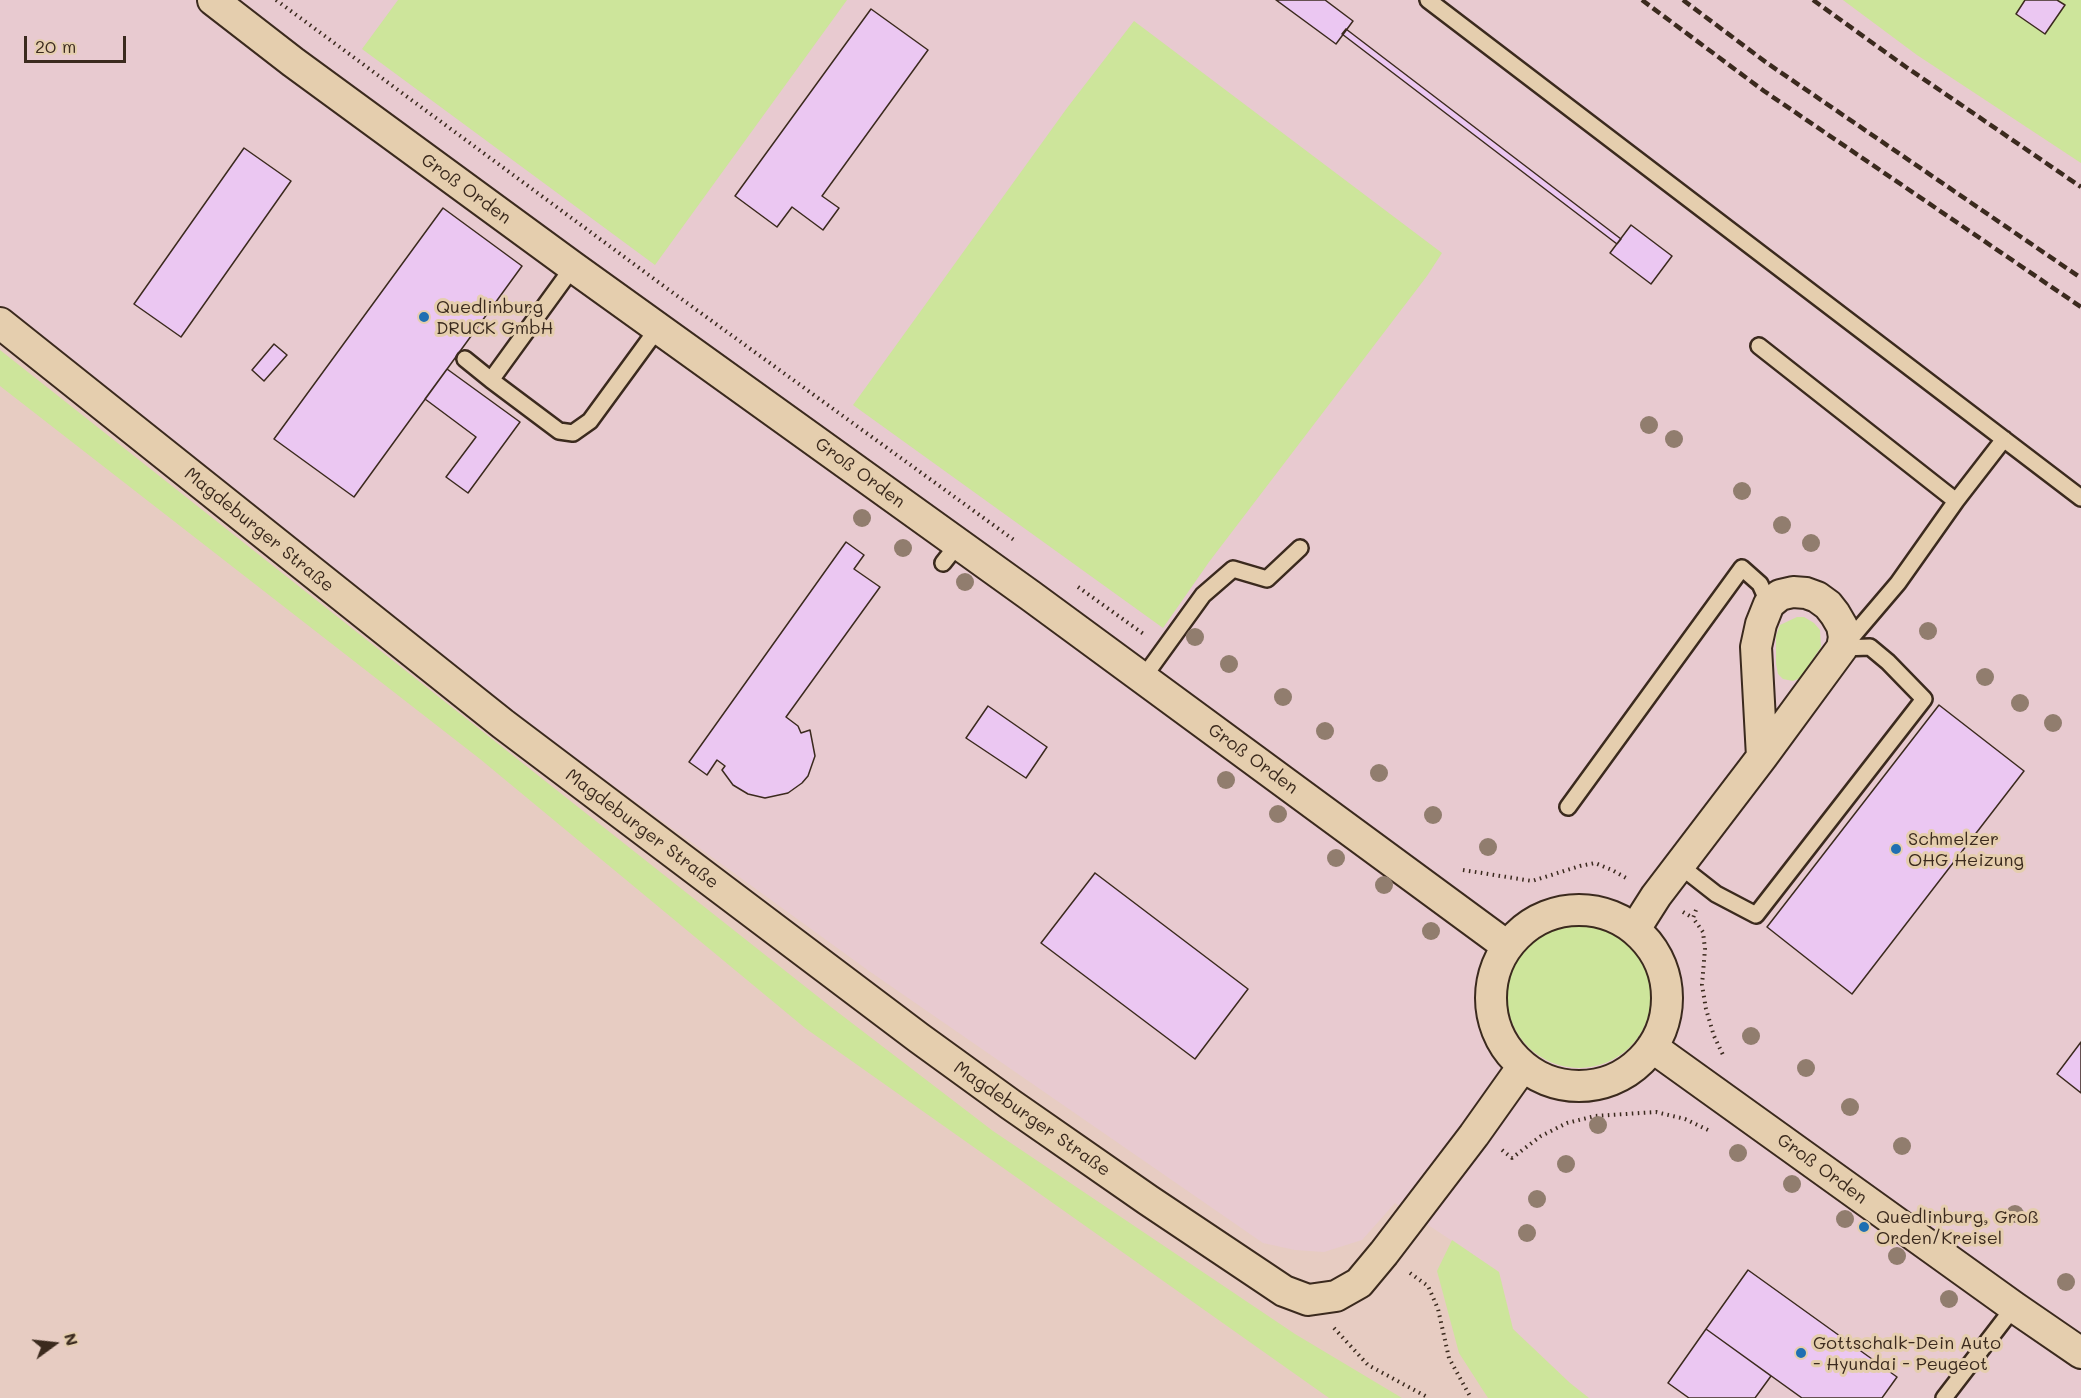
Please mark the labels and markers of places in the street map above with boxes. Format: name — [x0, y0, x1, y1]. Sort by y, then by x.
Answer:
place label: Quedlinburg DRUCK GmbH — [436, 296, 553, 338]
marker: Quedlinburg DRUCK GmbH — [417, 310, 431, 324]
place label: Schmelzer OHG Heizung — [1908, 828, 2024, 870]
marker: Schmelzer OHG Heizung — [1889, 842, 1903, 856]
place label: Quedlinburg, Groß Orden/Kreisel — [1876, 1206, 2039, 1248]
marker: Quedlinburg, Groß Orden/Kreisel — [1857, 1220, 1871, 1234]
place label: Gottschalk-Dein Auto - Hyundai - Peugeot — [1813, 1332, 2001, 1374]
marker: Gottschalk-Dein Auto - Hyundai - Peugeot — [1794, 1346, 1808, 1360]

